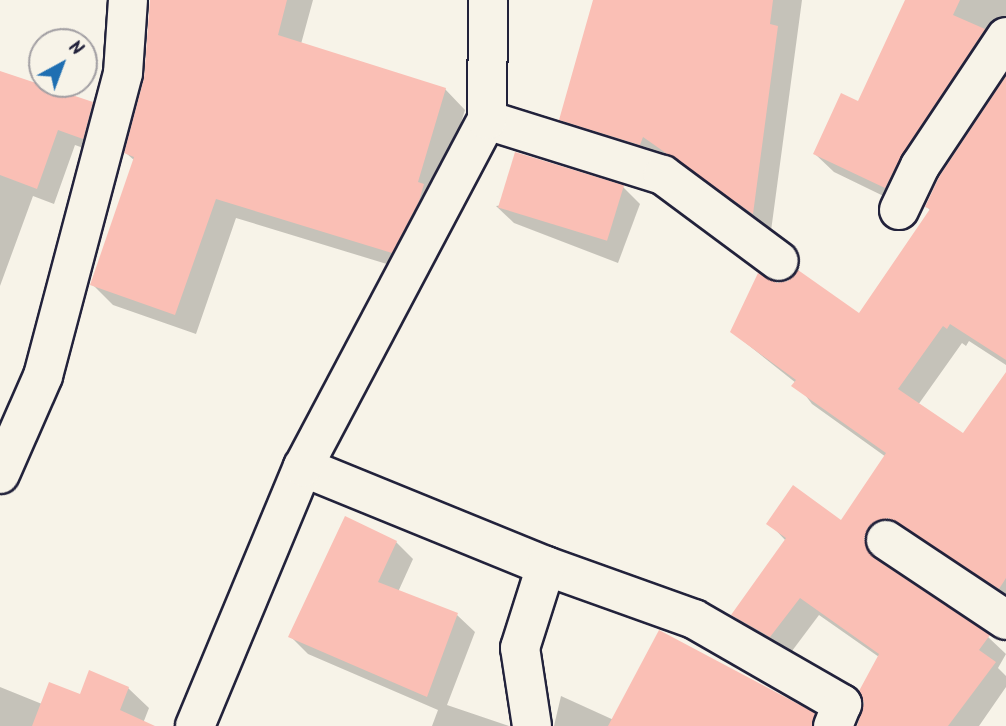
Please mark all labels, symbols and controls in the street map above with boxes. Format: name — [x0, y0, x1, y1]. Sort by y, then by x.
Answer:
north arrow — [28, 28, 98, 98]
text: N — [61, 33, 90, 64]

